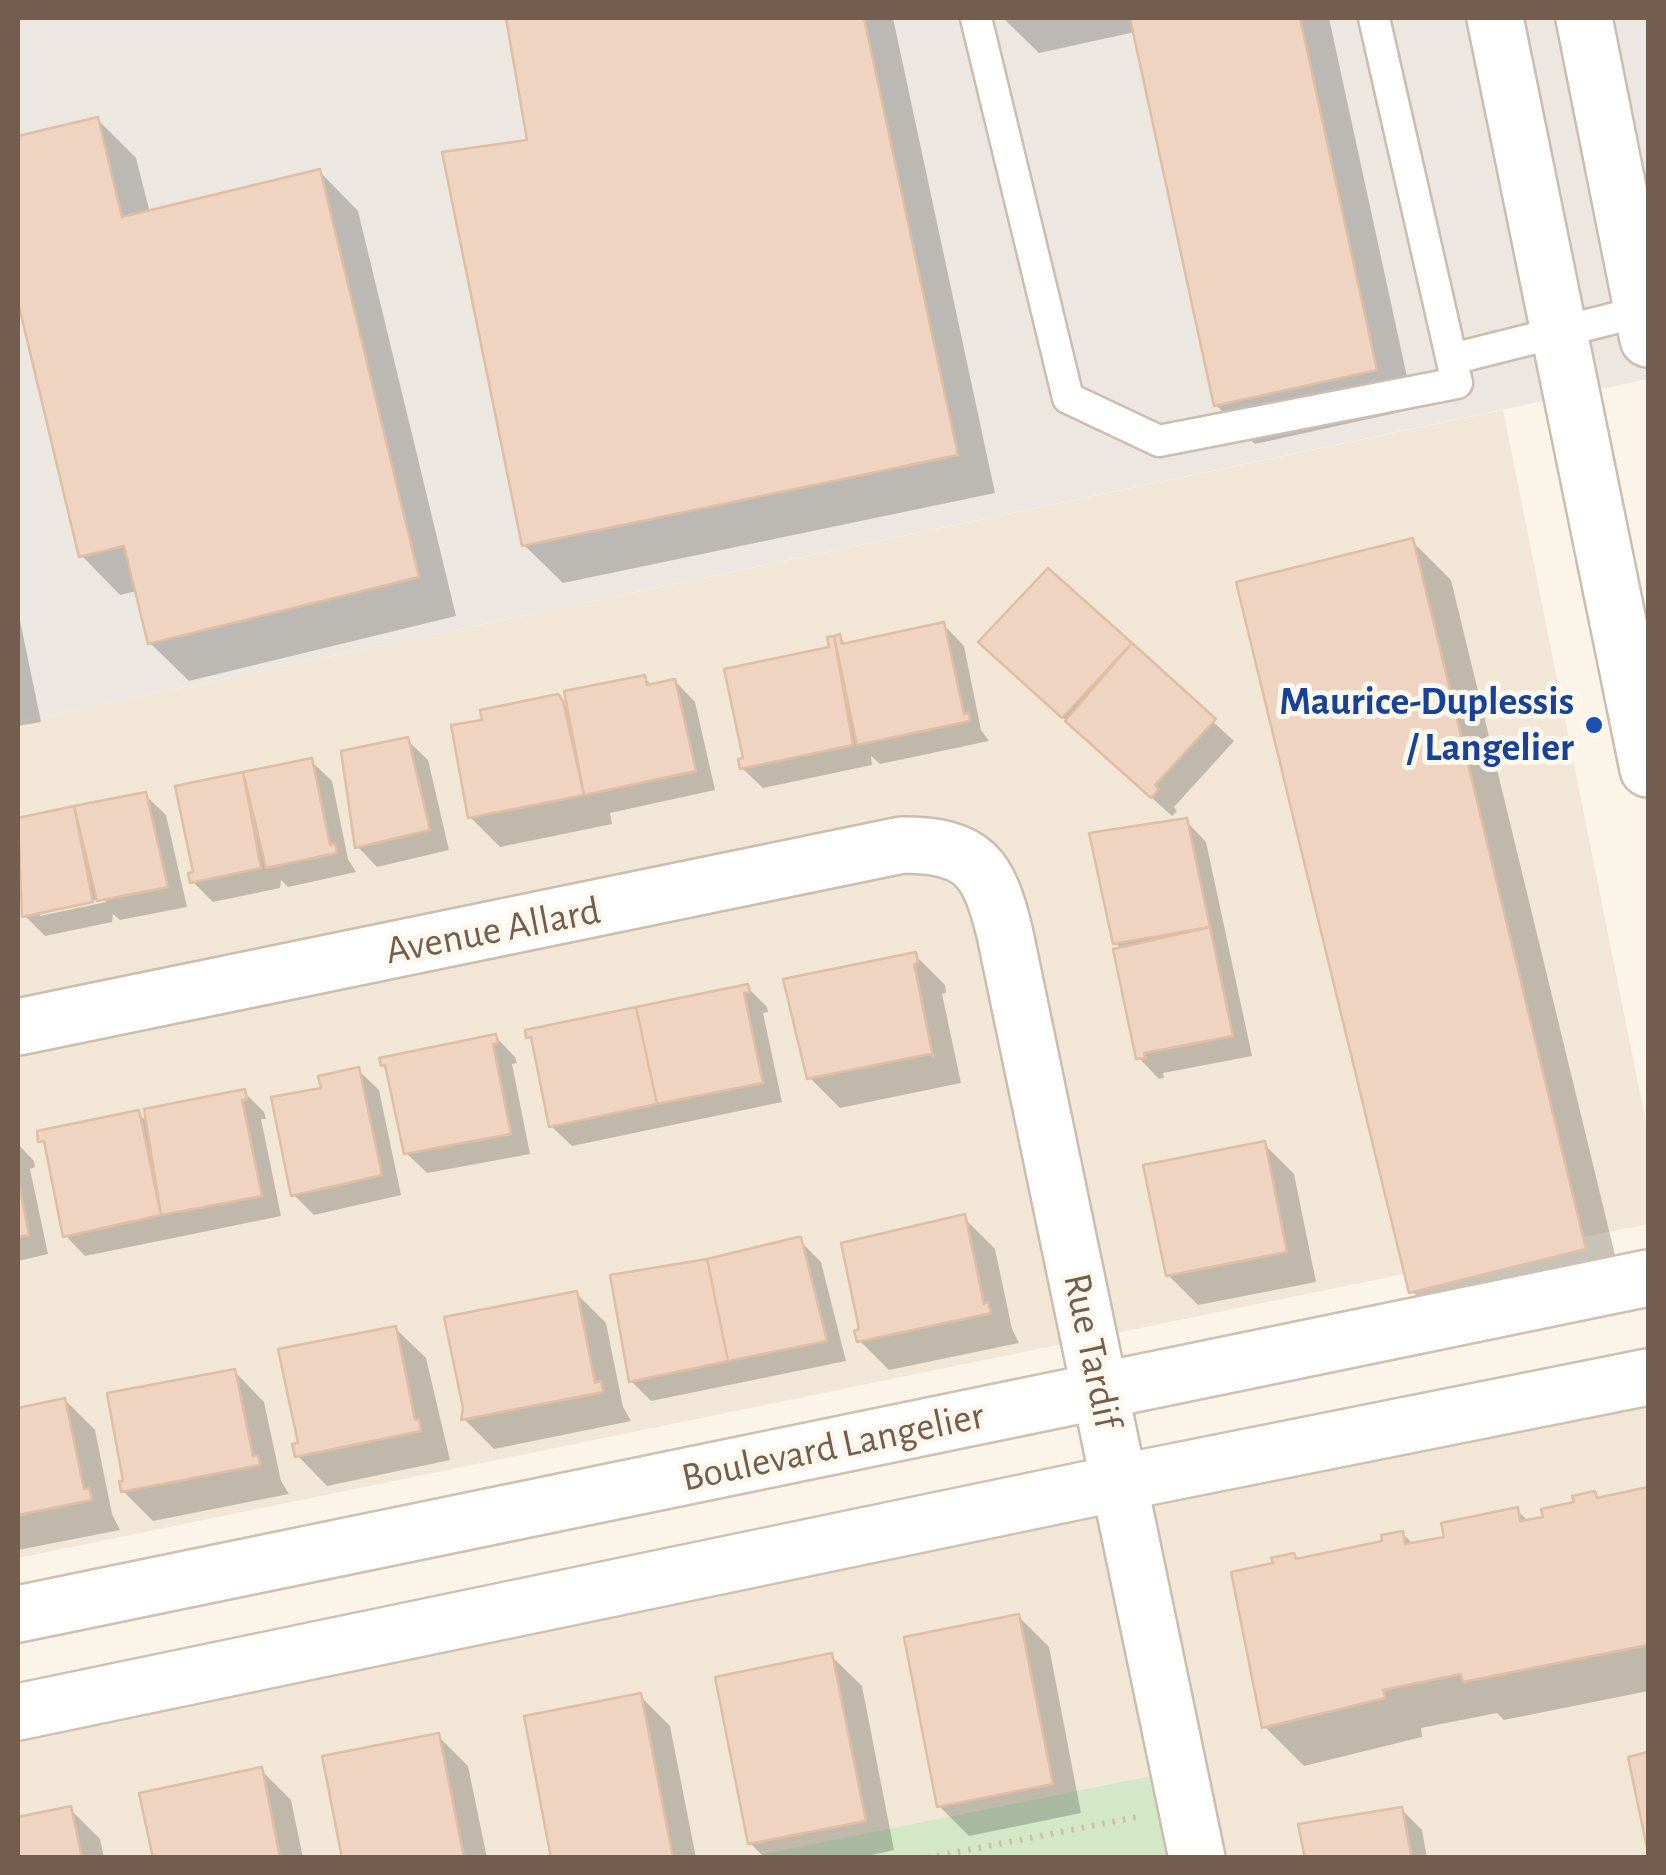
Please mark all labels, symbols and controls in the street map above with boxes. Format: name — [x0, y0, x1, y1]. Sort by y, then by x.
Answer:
place label: Maurice-Duplessis / Langelier — [1279, 678, 1574, 772]
marker: Maurice-Duplessis / Langelier — [1583, 714, 1605, 736]
street label: Avenue Allard — [382, 887, 604, 975]
street label: Rue Tardif — [1052, 1269, 1132, 1433]
street label: Boulevard Langelier — [677, 1391, 989, 1503]

